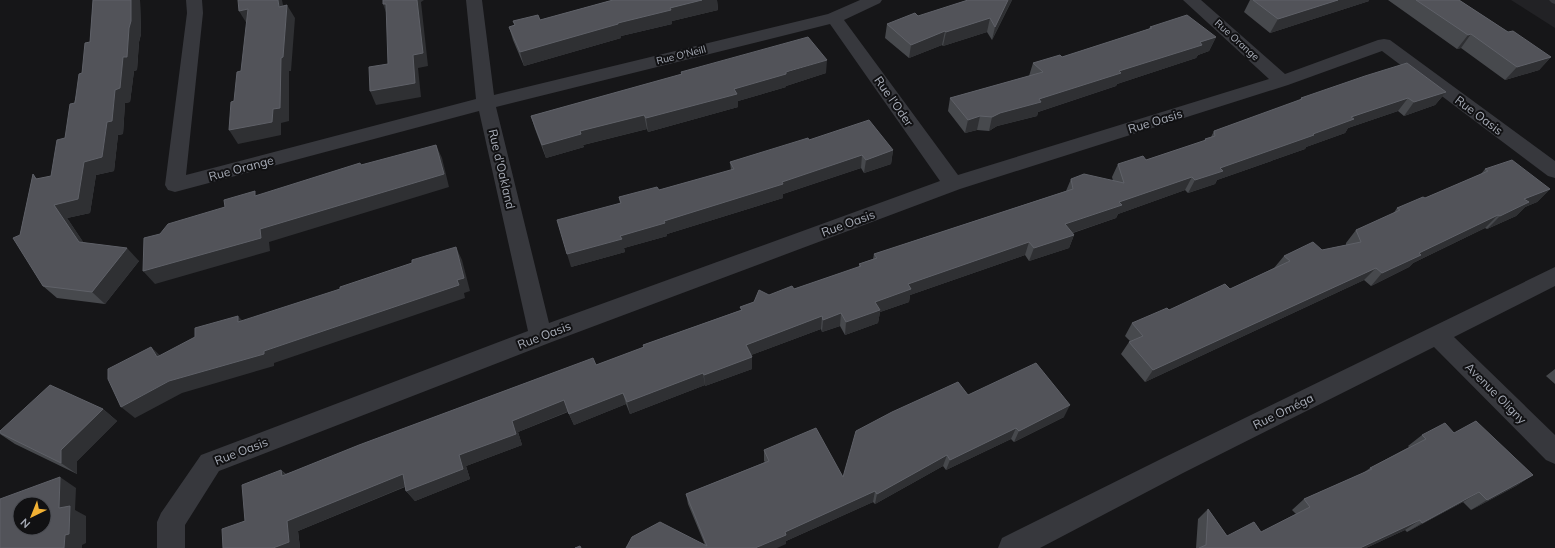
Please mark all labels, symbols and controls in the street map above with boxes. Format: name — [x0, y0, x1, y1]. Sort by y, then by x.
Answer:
street label: Rue Orange — [1212, 17, 1262, 63]
street label: Rue O'Neill — [655, 43, 707, 67]
street label: Rue l'Oder — [871, 73, 917, 129]
street label: Rue Oasis — [1452, 92, 1506, 138]
street label: Rue Oasis — [1126, 106, 1184, 136]
street label: Rue d'Oakland — [486, 128, 518, 210]
street label: Rue Orange — [207, 152, 275, 184]
street label: Rue Oasis — [819, 206, 877, 240]
street label: Rue Oasis — [515, 318, 573, 352]
street label: Avenue Oligny — [1462, 359, 1530, 427]
street label: Rue Oméga — [1250, 390, 1316, 432]
street label: Rue Oasis — [212, 434, 270, 468]
north arrow — [12, 496, 52, 536]
text: N — [17, 515, 33, 531]

